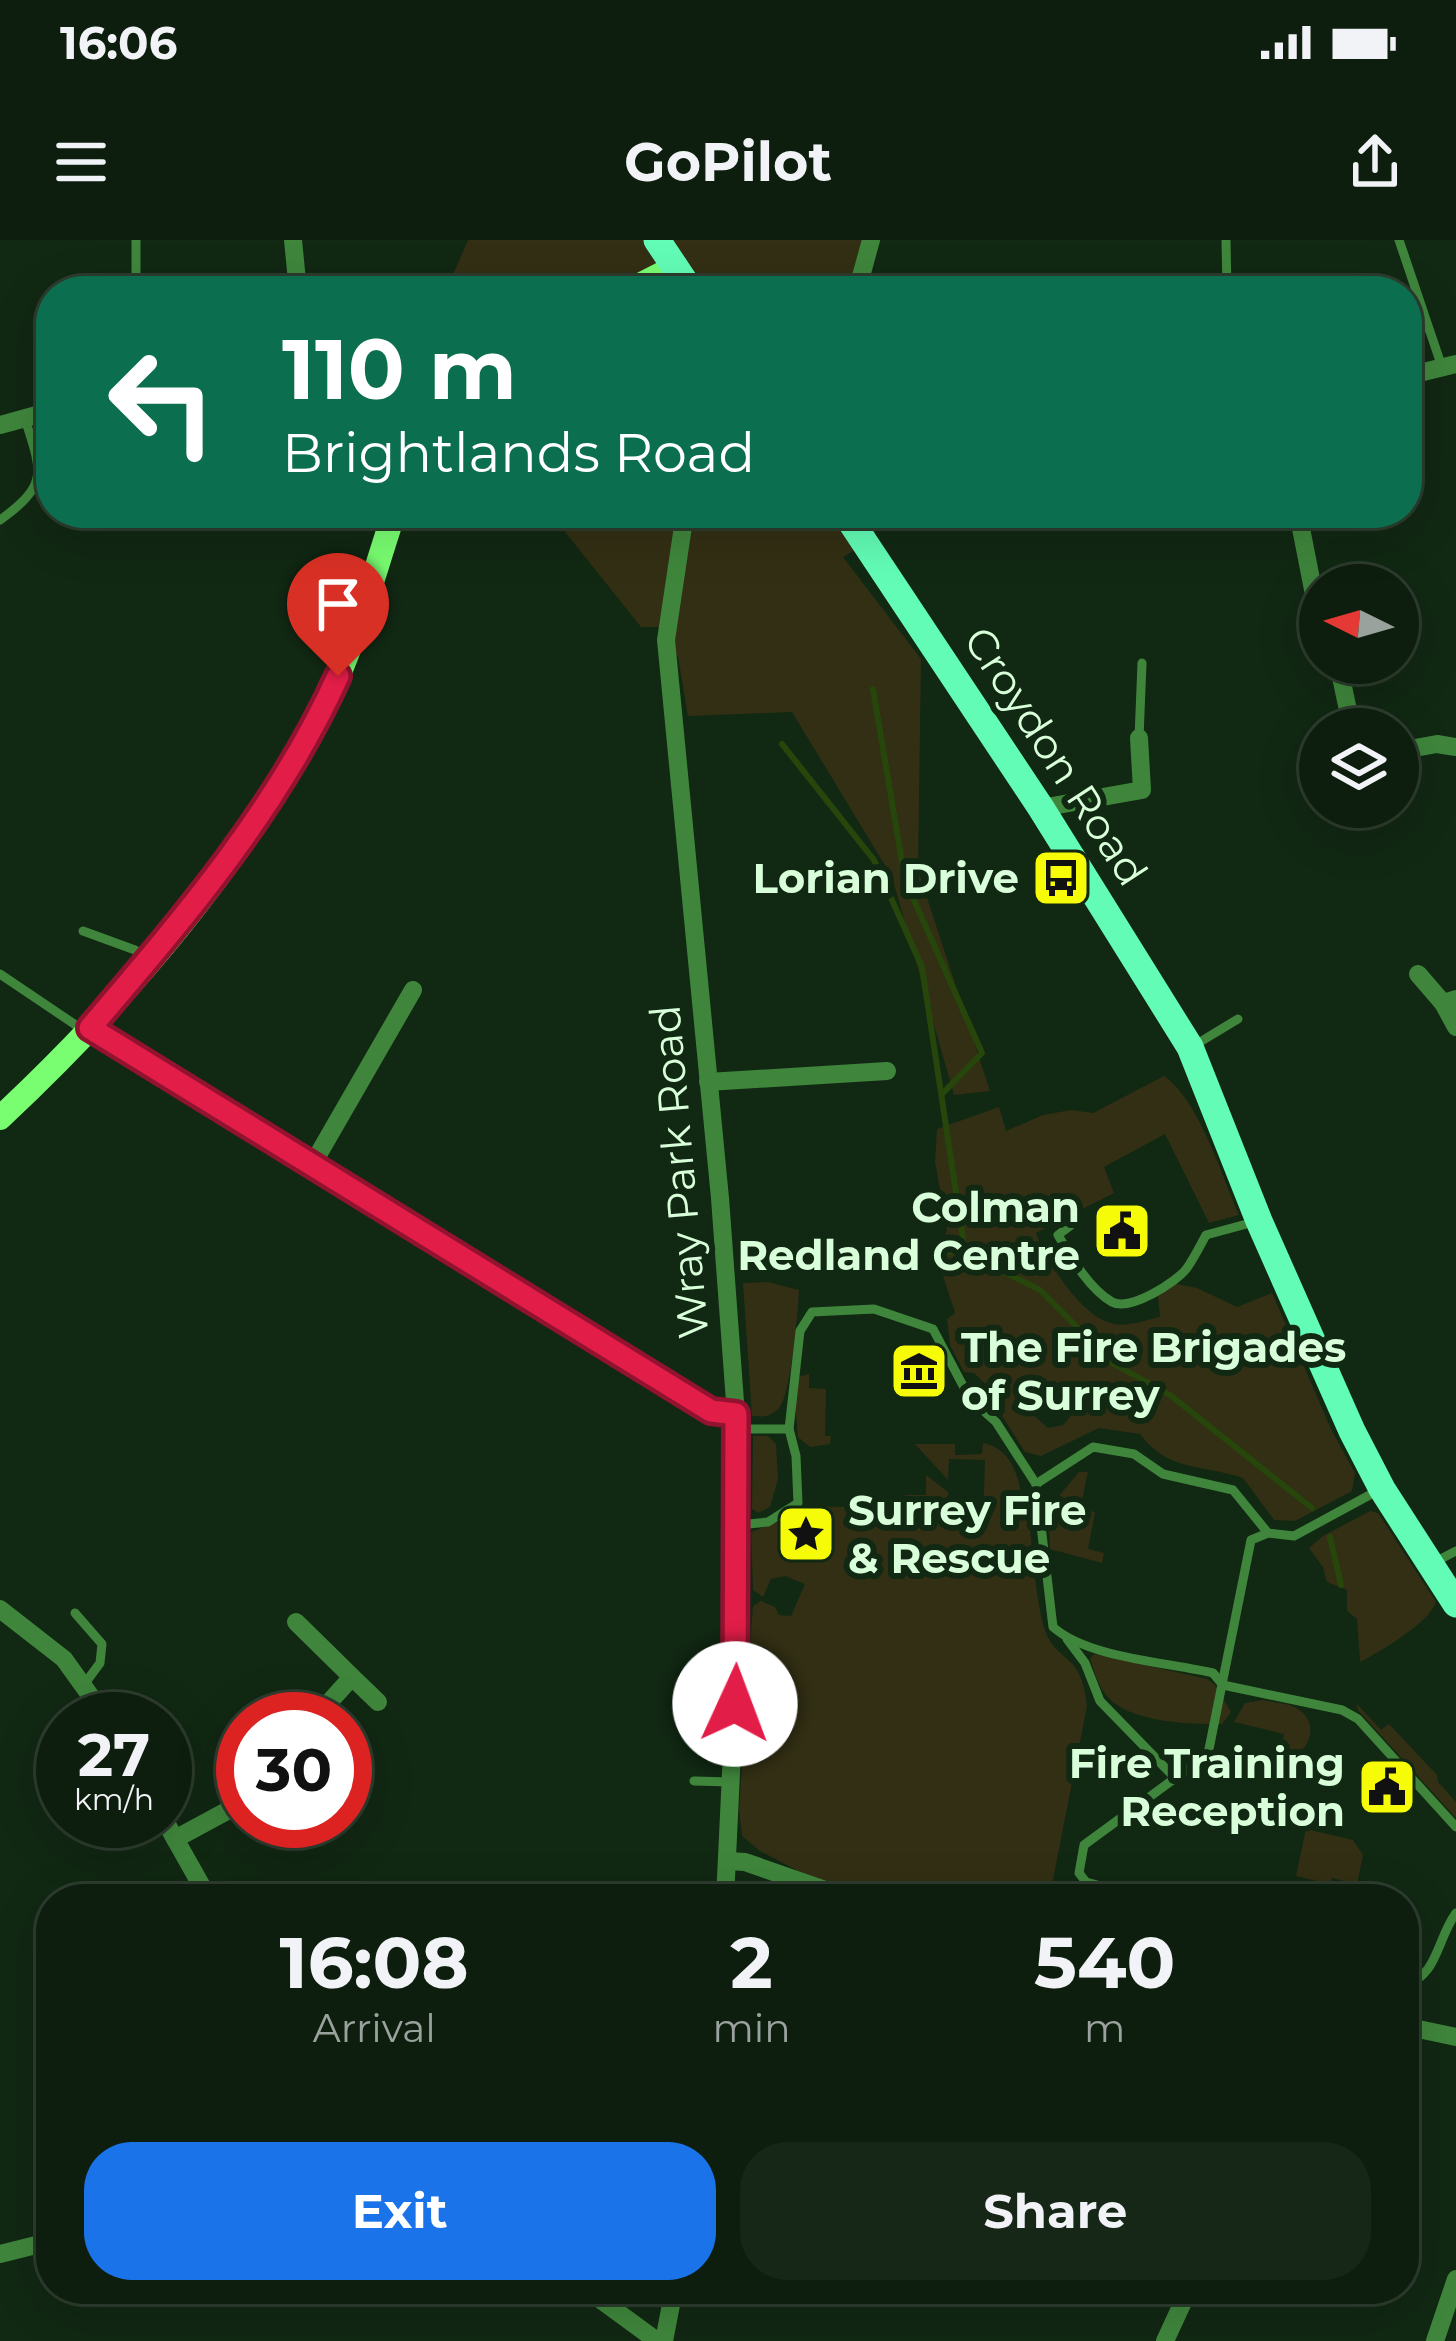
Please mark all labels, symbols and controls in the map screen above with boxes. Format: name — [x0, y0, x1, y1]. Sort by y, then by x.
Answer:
text: 16:06 — [60, 15, 177, 70]
icon: menu — [48, 129, 114, 195]
text: GoPilot — [624, 129, 832, 195]
icon: share — [1342, 129, 1408, 195]
text: 110 m — [282, 318, 517, 420]
icon: left — [84, 324, 240, 480]
text: Brightlands Road — [282, 420, 755, 486]
pin — [287, 553, 389, 676]
north arrow — [1299, 564, 1419, 684]
map controls — [1299, 564, 1419, 828]
icon: arrive — [305, 571, 371, 637]
street label: Croydon Road — [953, 617, 1159, 895]
button: layers — [1299, 708, 1419, 828]
bus stop icon: Lorian Drive — [1030, 847, 1092, 909]
place label: Lorian Drive — [753, 852, 1019, 904]
street label: Wray Park Road — [639, 1003, 719, 1341]
place label: Colman Redland Centre — [737, 1181, 1080, 1281]
public building icon: Colman Redland Centre — [1091, 1200, 1153, 1262]
place label: The Fire Brigades of Surrey — [961, 1321, 1346, 1421]
museum icon: The Fire Brigades of Surrey — [888, 1340, 950, 1402]
place label: Surrey Fire & Rescue — [848, 1484, 1087, 1584]
place icon: Surrey Fire & Rescue — [775, 1503, 837, 1565]
position arrow — [672, 1641, 798, 1767]
speed limit sign: 30 — [216, 1692, 372, 1848]
text: 27 — [78, 1718, 150, 1791]
place label: Fire Training Reception — [1069, 1737, 1345, 1837]
public building icon: Fire Training Reception — [1356, 1756, 1418, 1818]
text: km/h — [74, 1781, 154, 1818]
text: 16:08 — [280, 1918, 469, 2006]
text: 2 — [730, 1918, 773, 2006]
text: 540 — [1034, 1918, 1175, 2006]
text: Arrival — [313, 2004, 436, 2052]
text: min — [712, 2004, 791, 2052]
text: m — [1084, 2004, 1125, 2052]
button: Exit — [84, 2142, 716, 2280]
button: Share — [740, 2142, 1371, 2280]

